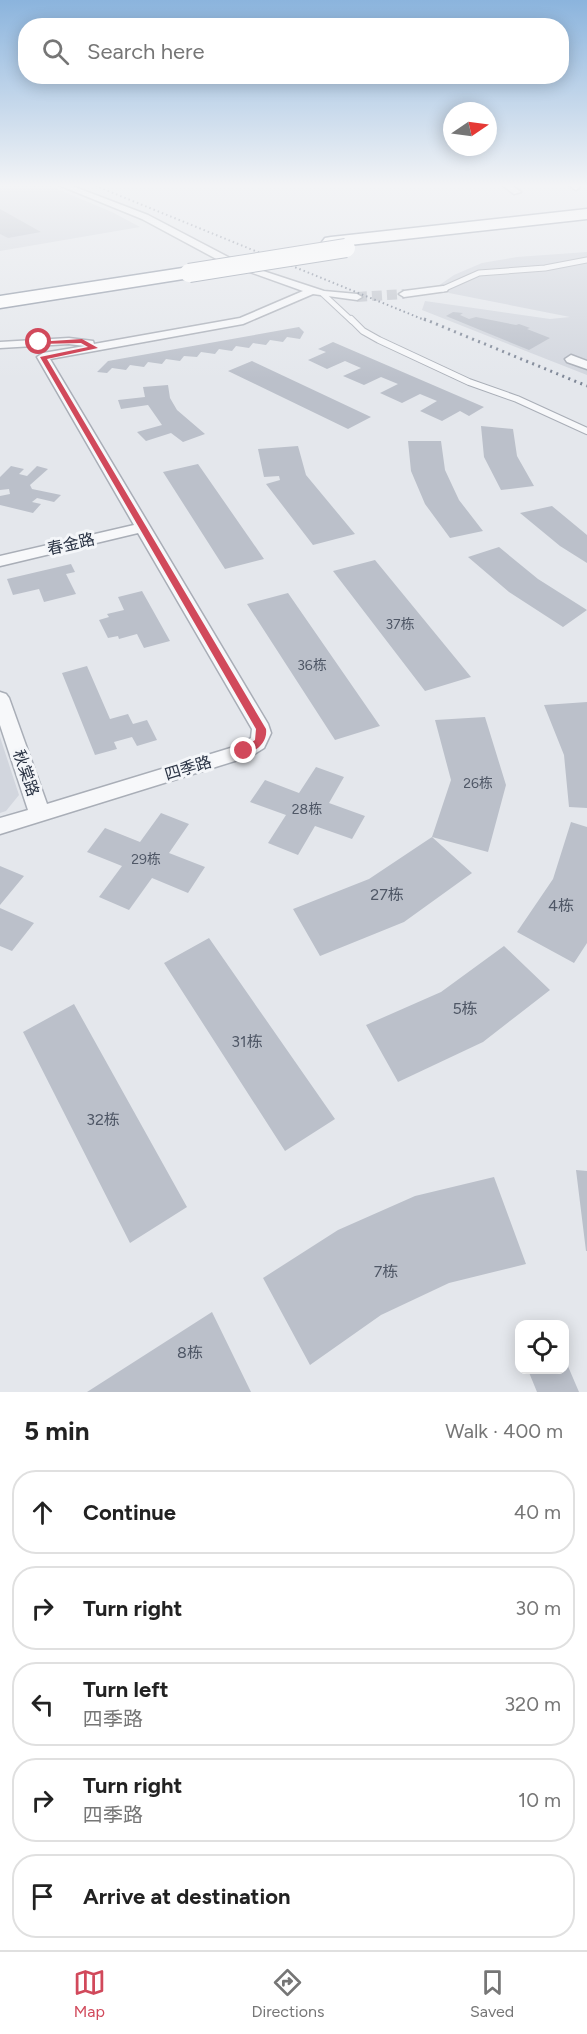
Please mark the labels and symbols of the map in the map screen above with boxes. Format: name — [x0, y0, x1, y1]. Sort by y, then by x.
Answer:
north arrow — [443, 102, 497, 156]
route start — [25, 328, 51, 354]
street label: 春金路 — [45, 529, 97, 559]
house number: 37栋 — [385, 616, 415, 633]
house number: 36栋 — [297, 657, 327, 674]
route end — [230, 737, 256, 763]
street label: 秋棠路 — [9, 747, 43, 799]
street label: 四季路 — [162, 752, 214, 784]
house number: 26栋 — [463, 775, 493, 792]
house number: 28栋 — [292, 801, 322, 818]
house number: 29栋 — [131, 851, 161, 868]
house number: 27栋 — [370, 885, 404, 904]
house number: 4栋 — [548, 896, 574, 915]
house number: 5栋 — [452, 999, 478, 1018]
house number: 31栋 — [231, 1032, 263, 1051]
house number: 32栋 — [86, 1110, 120, 1129]
house number: 7栋 — [374, 1262, 398, 1281]
house number: 8栋 — [177, 1343, 203, 1362]

